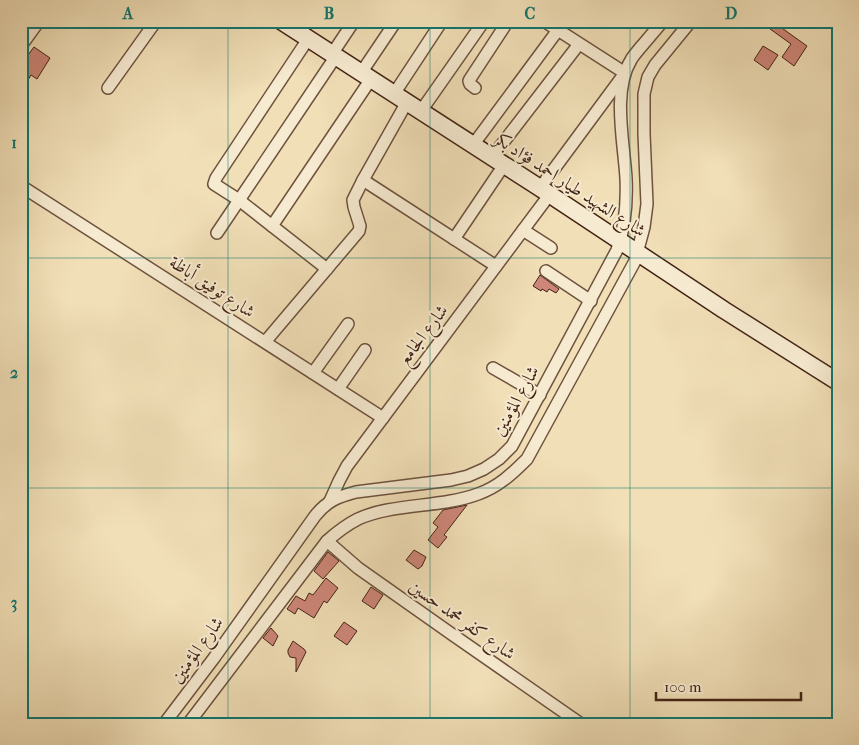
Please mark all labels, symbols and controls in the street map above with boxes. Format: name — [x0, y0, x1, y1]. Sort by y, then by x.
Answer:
text: A — [122, 4, 134, 23]
text: B — [324, 4, 334, 23]
text: C — [525, 4, 536, 23]
text: D — [725, 4, 737, 23]
street label: شارع الشهيد طيار احمد فؤاد بكر — [487, 127, 649, 245]
text: 1 — [11, 133, 17, 152]
street label: شارع توفيق أباظة — [163, 249, 260, 326]
street label: شارع الجامع — [393, 301, 457, 372]
street label: شارع المؤمنين — [488, 362, 547, 442]
text: 2 — [10, 363, 18, 382]
street label: شارع كفر محمد حسين — [402, 576, 519, 668]
text: 3 — [11, 593, 17, 613]
street label: شارع المؤمنين — [166, 613, 231, 690]
scale bar — [656, 670, 802, 702]
text: 100 m — [664, 678, 702, 696]

